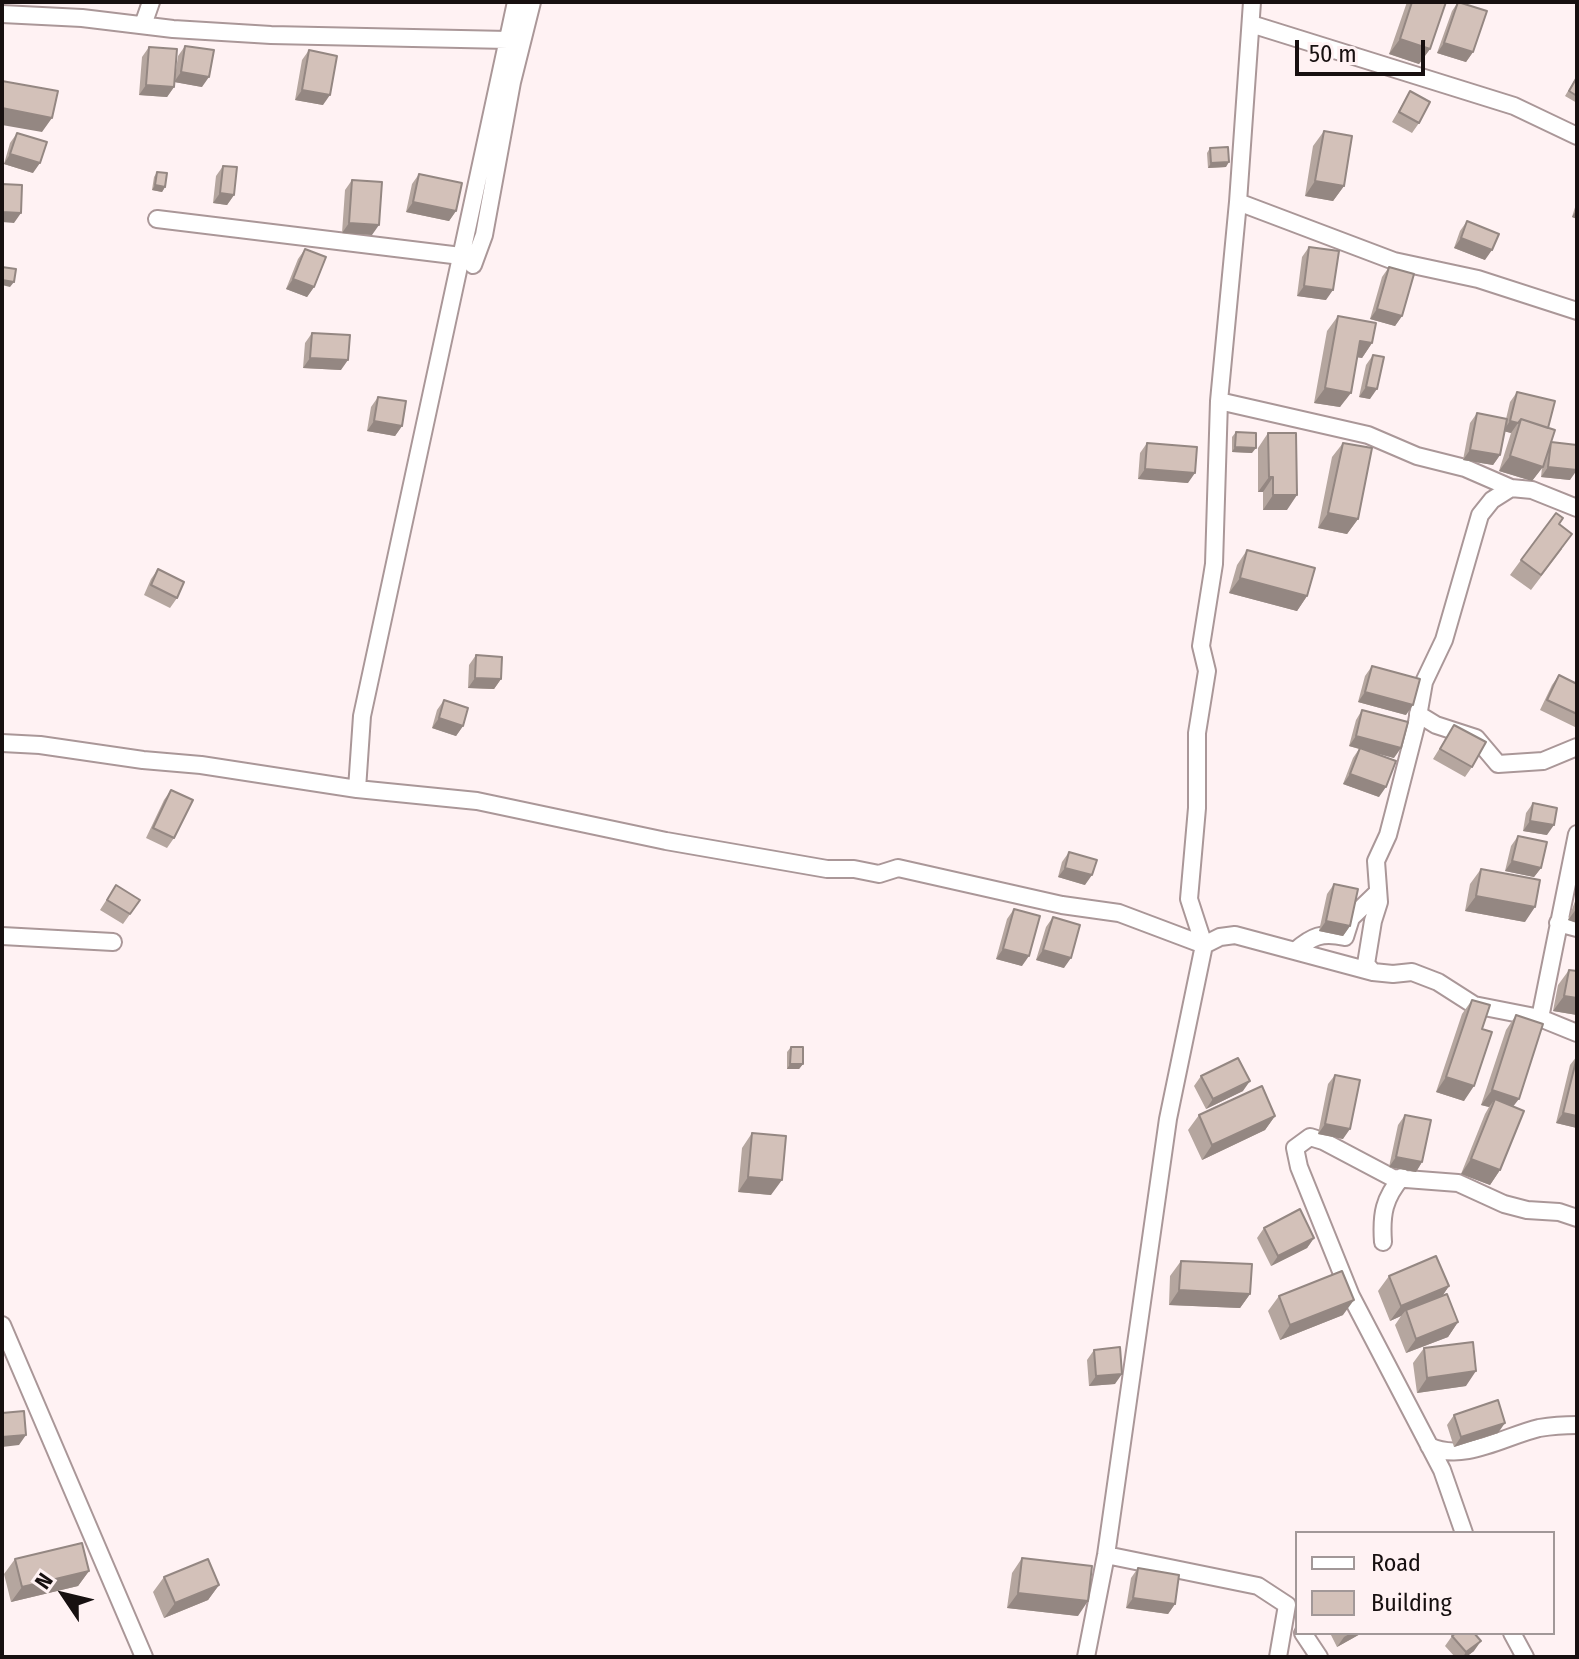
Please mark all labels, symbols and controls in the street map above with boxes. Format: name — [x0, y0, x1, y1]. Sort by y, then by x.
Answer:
scale bar — [1299, 24, 1429, 74]
text: 50 m — [1309, 40, 1357, 68]
legend — [1295, 1531, 1555, 1635]
text: Road — [1371, 1549, 1421, 1577]
north arrow — [24, 1555, 104, 1635]
text: N — [29, 1568, 59, 1594]
text: Building — [1371, 1589, 1452, 1617]

